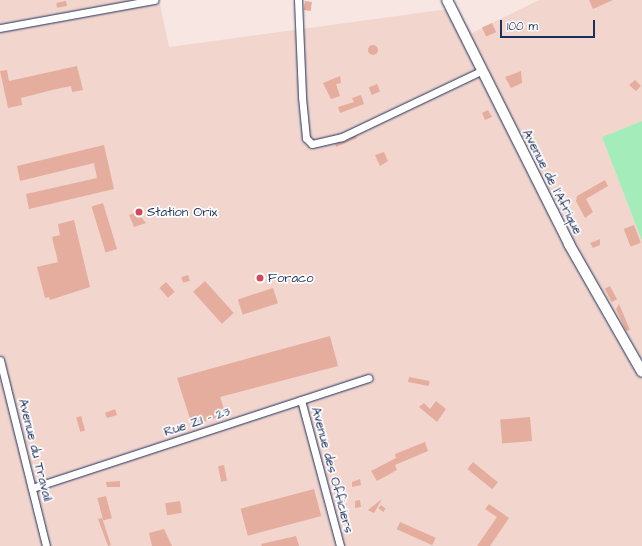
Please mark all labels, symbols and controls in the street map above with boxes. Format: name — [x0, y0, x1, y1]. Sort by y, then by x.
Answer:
scale bar — [502, 12, 597, 38]
text: 100 m — [507, 18, 538, 35]
street label: Avenue de l'Afrique — [519, 127, 585, 237]
place label: Station Orix — [147, 204, 217, 220]
marker: Station Orix — [134, 207, 144, 217]
place label: Foraco — [268, 270, 314, 286]
marker: Foraco — [255, 273, 265, 283]
street label: Avenue du Travail — [15, 397, 55, 503]
street label: Rue ZI - 23 — [162, 404, 232, 440]
street label: Avenue des Officiers — [308, 405, 356, 535]

